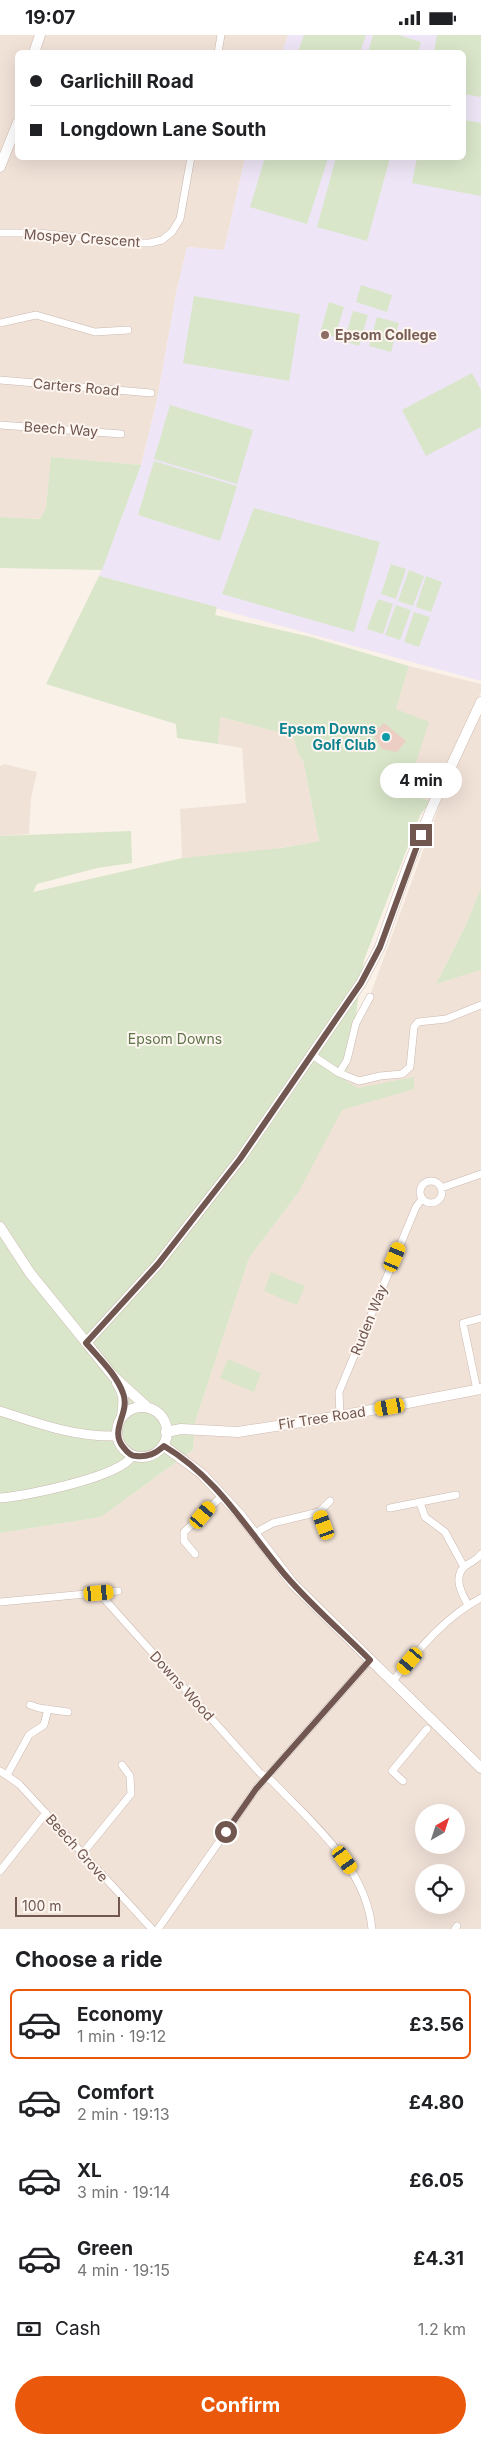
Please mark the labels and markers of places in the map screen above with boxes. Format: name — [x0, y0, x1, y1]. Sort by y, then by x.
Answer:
place label: Epsom College — [335, 326, 437, 343]
marker: Epsom College — [319, 329, 331, 341]
place label: Epsom Downs Golf Club — [279, 720, 376, 753]
marker: Epsom Downs Golf Club — [380, 731, 392, 743]

